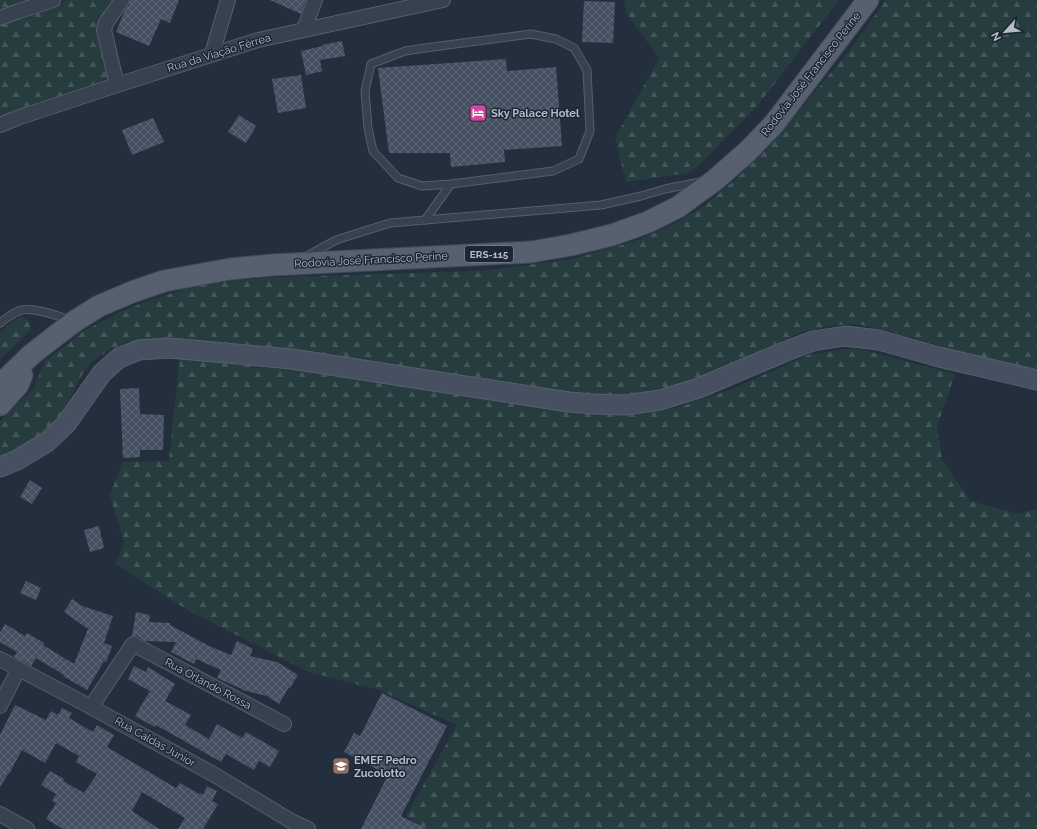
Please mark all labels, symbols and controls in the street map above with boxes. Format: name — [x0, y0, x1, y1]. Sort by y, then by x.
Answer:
street label: Rodovia José Francisco Perine — [759, 9, 864, 138]
north arrow — [985, 12, 1025, 52]
text: N — [989, 30, 1004, 43]
street label: Rua da Viação Fêrrea — [166, 31, 272, 75]
hotel icon: Sky Palace Hotel — [468, 103, 488, 123]
place label: Sky Palace Hotel — [491, 107, 580, 120]
road number: ERS-115 — [465, 246, 513, 262]
street label: Rodovia José Francisco Perine — [294, 249, 449, 271]
street label: Rua Orlando Rossa — [162, 656, 254, 712]
street label: Rua Caldas Júnior — [112, 714, 198, 770]
place label: EMEF Pedro Zucolotto — [354, 754, 417, 780]
school or university icon: EMEF Pedro Zucolotto — [331, 756, 351, 776]

